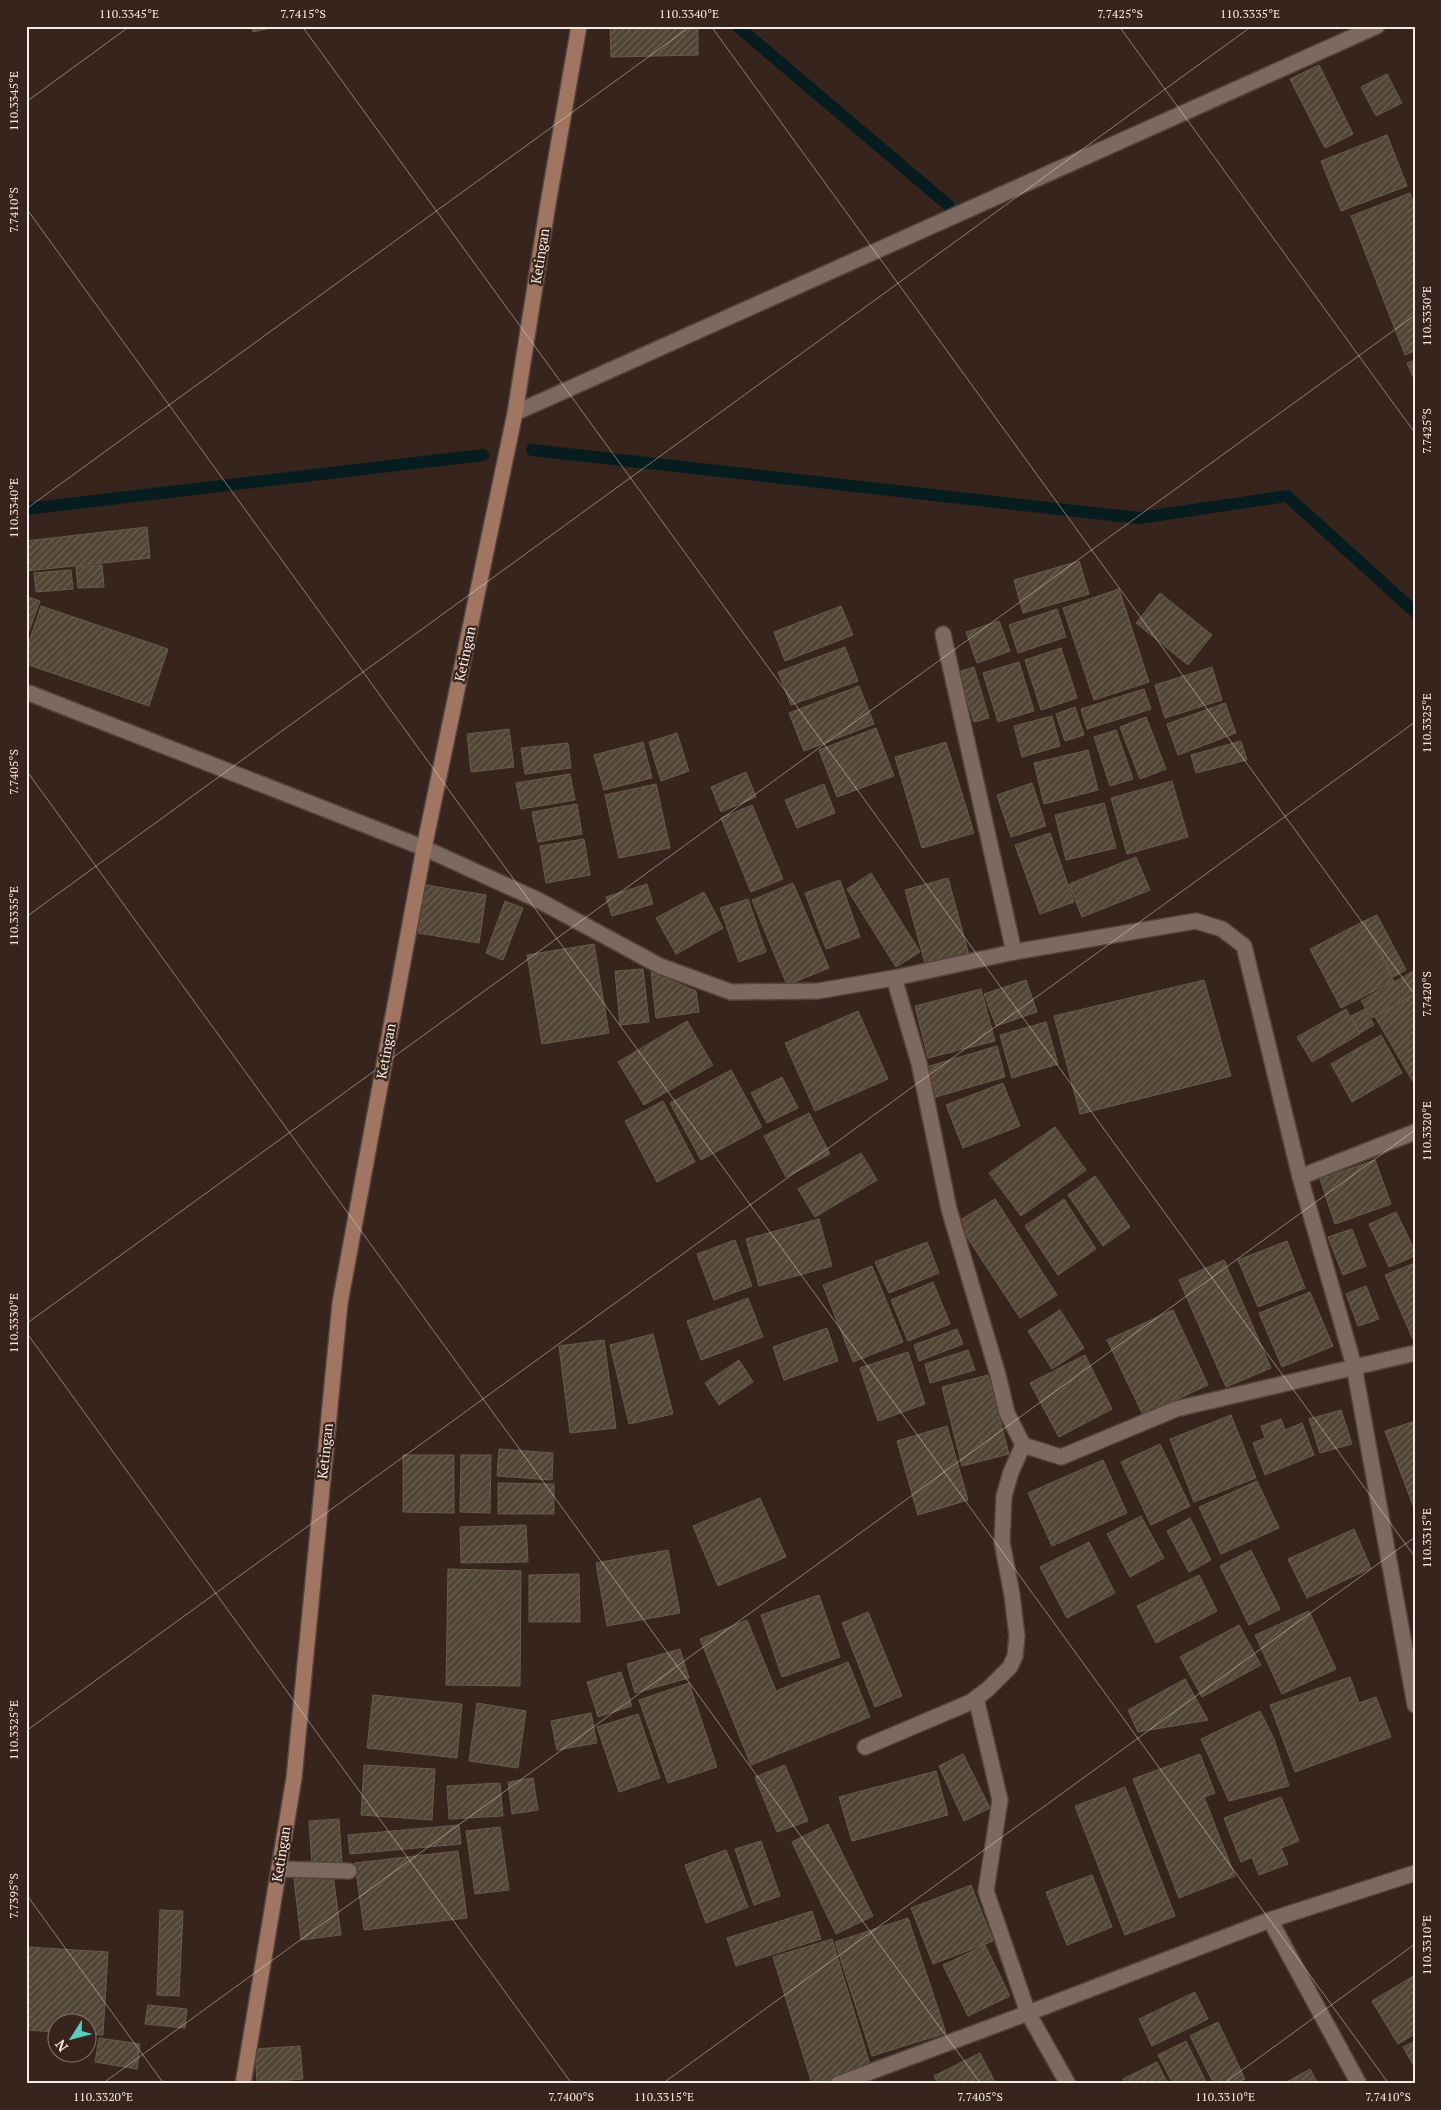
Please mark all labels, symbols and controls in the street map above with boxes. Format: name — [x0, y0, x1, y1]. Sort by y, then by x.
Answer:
text: 110.3345°E — [99, 6, 159, 21]
text: 7.7415°S — [280, 6, 326, 21]
text: 110.3340°E — [659, 6, 719, 21]
text: 7.7425°S — [1097, 6, 1143, 21]
text: 110.3335°E — [1220, 6, 1280, 21]
text: 110.3345°E — [6, 71, 21, 131]
text: 7.7410°S — [6, 187, 21, 233]
street label: Ketingan — [526, 226, 553, 285]
text: 110.3330°E — [1419, 286, 1434, 346]
text: 7.7425°S — [1419, 408, 1434, 454]
text: 110.3340°E — [6, 478, 21, 538]
street label: Ketingan — [449, 624, 480, 683]
text: 110.3325°E — [1419, 693, 1434, 753]
text: 7.7405°S — [6, 749, 21, 795]
text: 110.3335°E — [6, 886, 21, 946]
text: 7.7420°S — [1419, 971, 1434, 1017]
street label: Ketingan — [371, 1021, 400, 1080]
text: 110.3320°E — [1419, 1101, 1434, 1161]
text: 110.3330°E — [6, 1293, 21, 1353]
street label: Ketingan — [312, 1421, 337, 1480]
text: 110.3315°E — [1419, 1508, 1434, 1568]
text: 110.3325°E — [6, 1700, 21, 1760]
street label: Ketingan — [267, 1824, 294, 1883]
text: 7.7395°S — [6, 1873, 21, 1919]
text: 110.3310°E — [1419, 1915, 1434, 1975]
north arrow — [48, 2012, 98, 2062]
text: N — [50, 2036, 72, 2056]
text: 110.3320°E — [73, 2089, 133, 2104]
text: 7.7400°S — [548, 2089, 594, 2104]
text: 110.3315°E — [634, 2089, 694, 2104]
text: 7.7405°S — [957, 2089, 1003, 2104]
text: 110.3310°E — [1195, 2089, 1255, 2104]
text: 7.7410°S — [1365, 2089, 1411, 2104]

